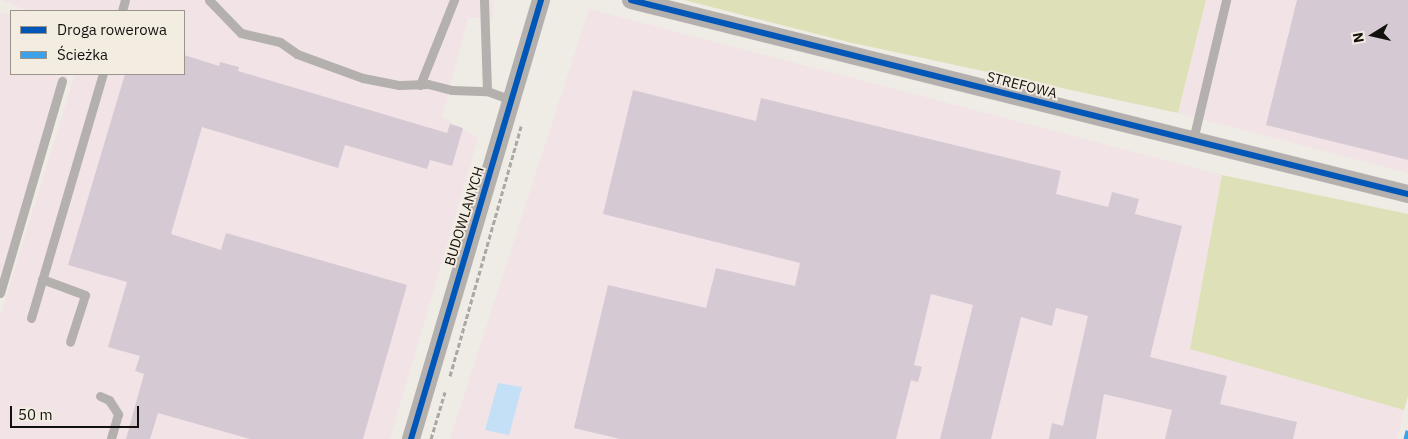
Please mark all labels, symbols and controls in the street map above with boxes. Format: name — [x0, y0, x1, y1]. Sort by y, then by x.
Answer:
legend — [10, 10, 185, 75]
north arrow — [1348, 10, 1398, 60]
text: Droga rowerowa — [57, 20, 167, 39]
text: N — [1348, 31, 1368, 44]
text: Ścieżka — [57, 45, 108, 64]
street label: STREFOWA — [985, 68, 1059, 102]
street label: BUDOWLANYCH — [441, 164, 487, 268]
scale bar — [12, 396, 141, 428]
text: 50 m — [18, 405, 53, 424]

